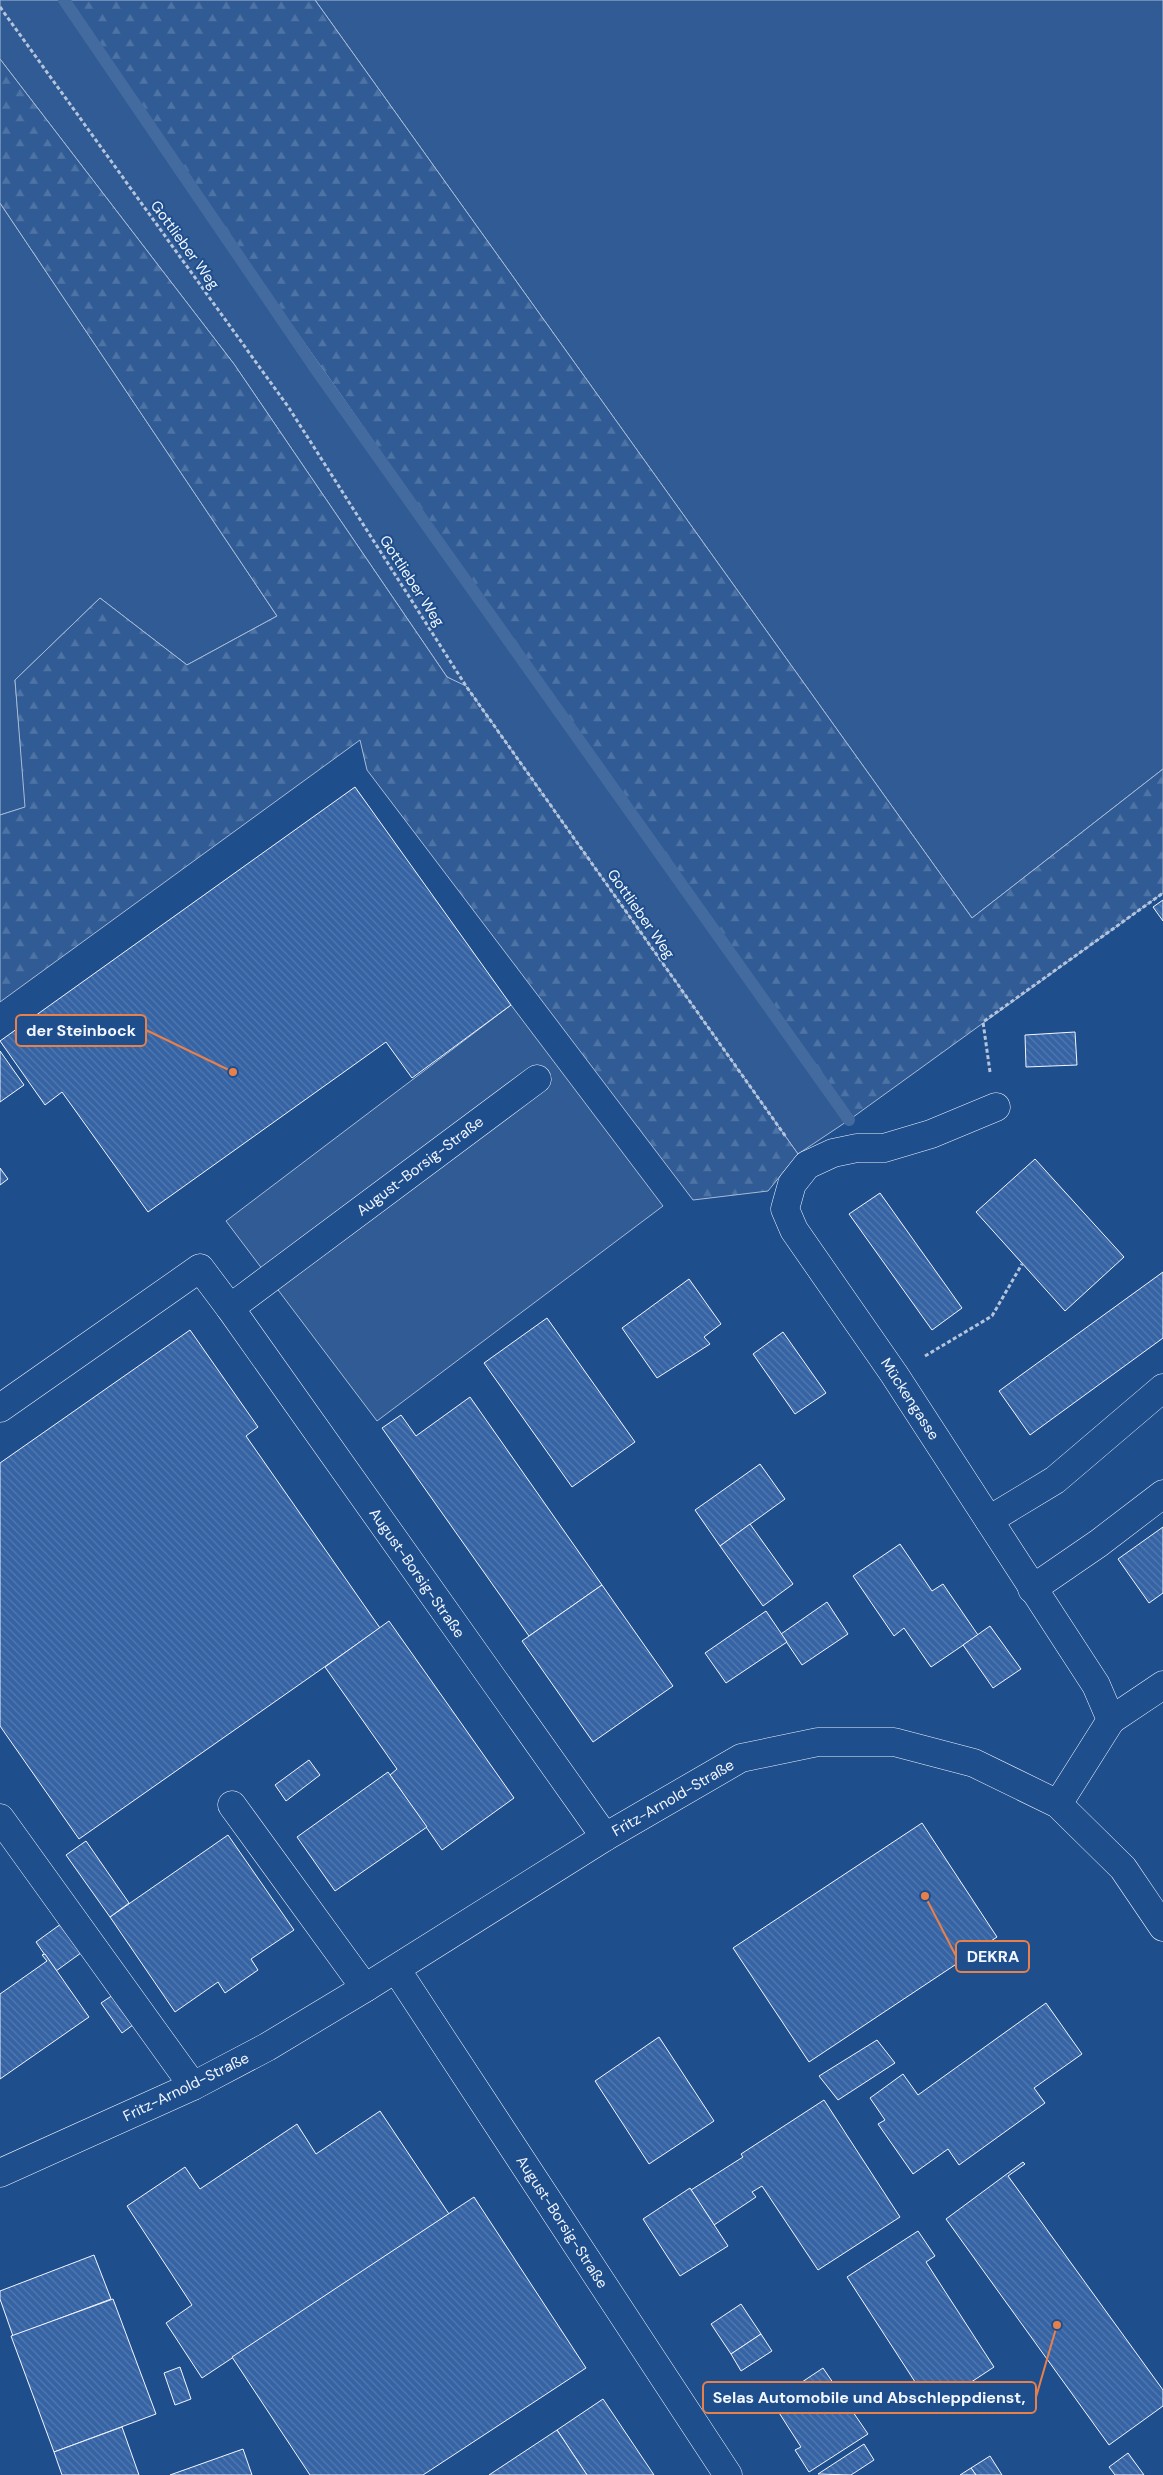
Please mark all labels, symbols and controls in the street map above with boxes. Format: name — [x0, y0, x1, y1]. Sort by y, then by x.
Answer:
street label: Gottlieber Weg — [146, 197, 224, 293]
street label: Gottlieber Weg — [375, 531, 449, 631]
street label: Gottlieber Weg — [603, 865, 679, 963]
callout: der Steinbock — [16, 1015, 146, 1046]
text: der Steinbock — [26, 1020, 137, 1041]
street label: August-Borsig-Straße — [352, 1112, 488, 1220]
street label: Mückengasse — [876, 1354, 944, 1444]
street label: August-Borsig-Straße — [365, 1504, 469, 1642]
street label: Fritz-Arnold-Straße — [608, 1755, 738, 1841]
callout: DEKRA — [956, 1941, 1029, 1972]
text: DEKRA — [967, 1946, 1019, 1967]
street label: Fritz-Arnold-Straße — [120, 2048, 252, 2126]
street label: August-Borsig-Straße — [512, 2152, 612, 2292]
callout: Selas Automobile und Abschleppdienst, — [703, 2382, 1036, 2413]
text: Selas Automobile und Abschleppdienst, — [713, 2387, 1025, 2408]

